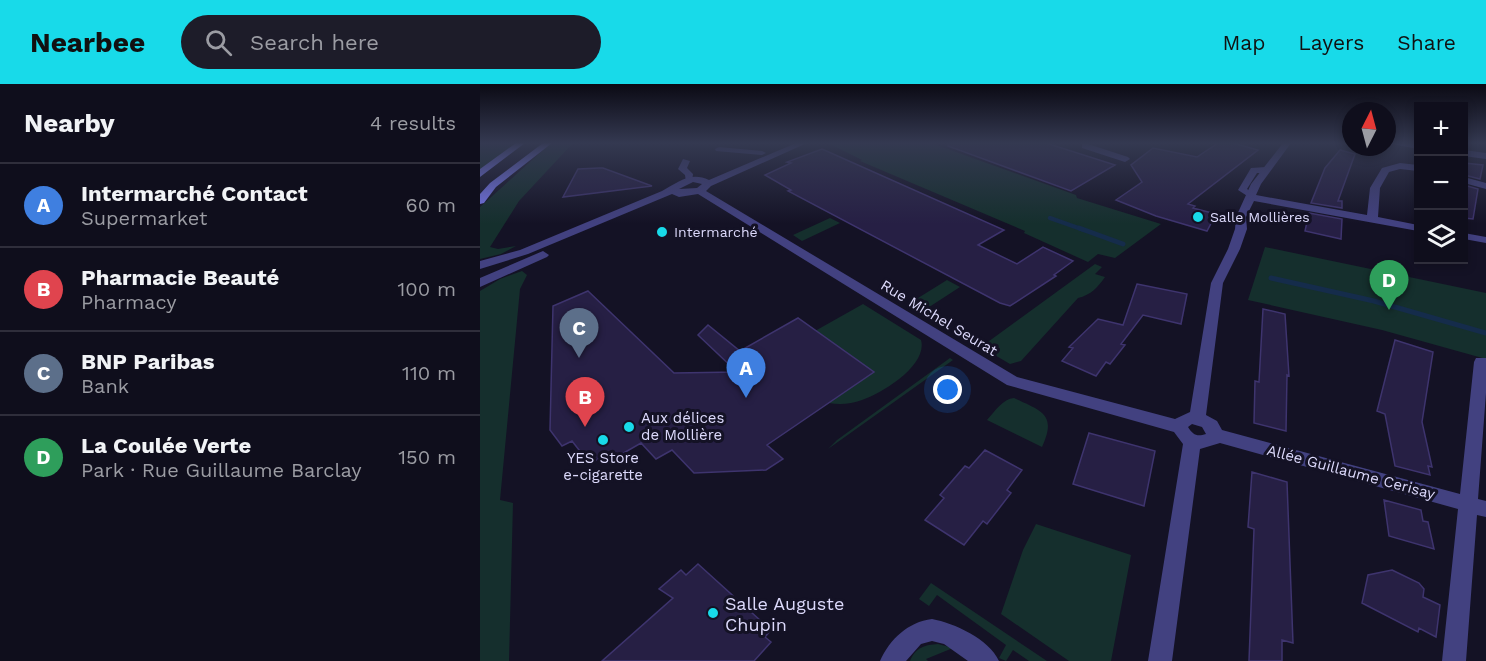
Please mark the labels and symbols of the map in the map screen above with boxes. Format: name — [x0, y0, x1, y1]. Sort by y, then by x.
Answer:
north arrow — [1342, 102, 1396, 156]
place label: Salle Mollières — [1210, 209, 1310, 225]
marker: Salle Mollières — [1191, 210, 1205, 224]
place label: Intermarché — [674, 224, 758, 240]
marker: Intermarché — [655, 225, 669, 239]
pin: D — [1370, 260, 1408, 310]
street label: Rue Michel Seurat — [877, 276, 1001, 360]
pin: C — [560, 308, 598, 358]
pin: A — [726, 348, 766, 398]
your location — [933, 375, 962, 404]
pin: B — [566, 378, 604, 427]
place label: Aux délices de Mollière — [641, 409, 725, 444]
marker: Aux délices de Mollière — [622, 420, 636, 434]
marker: YES Store e-cigarette — [596, 433, 610, 447]
street label: Allée Guillaume Cerisay — [1265, 441, 1437, 503]
place label: YES Store e-cigarette — [563, 449, 643, 484]
place label: Salle Auguste Chupin — [725, 593, 844, 635]
marker: Salle Auguste Chupin — [706, 606, 720, 620]

